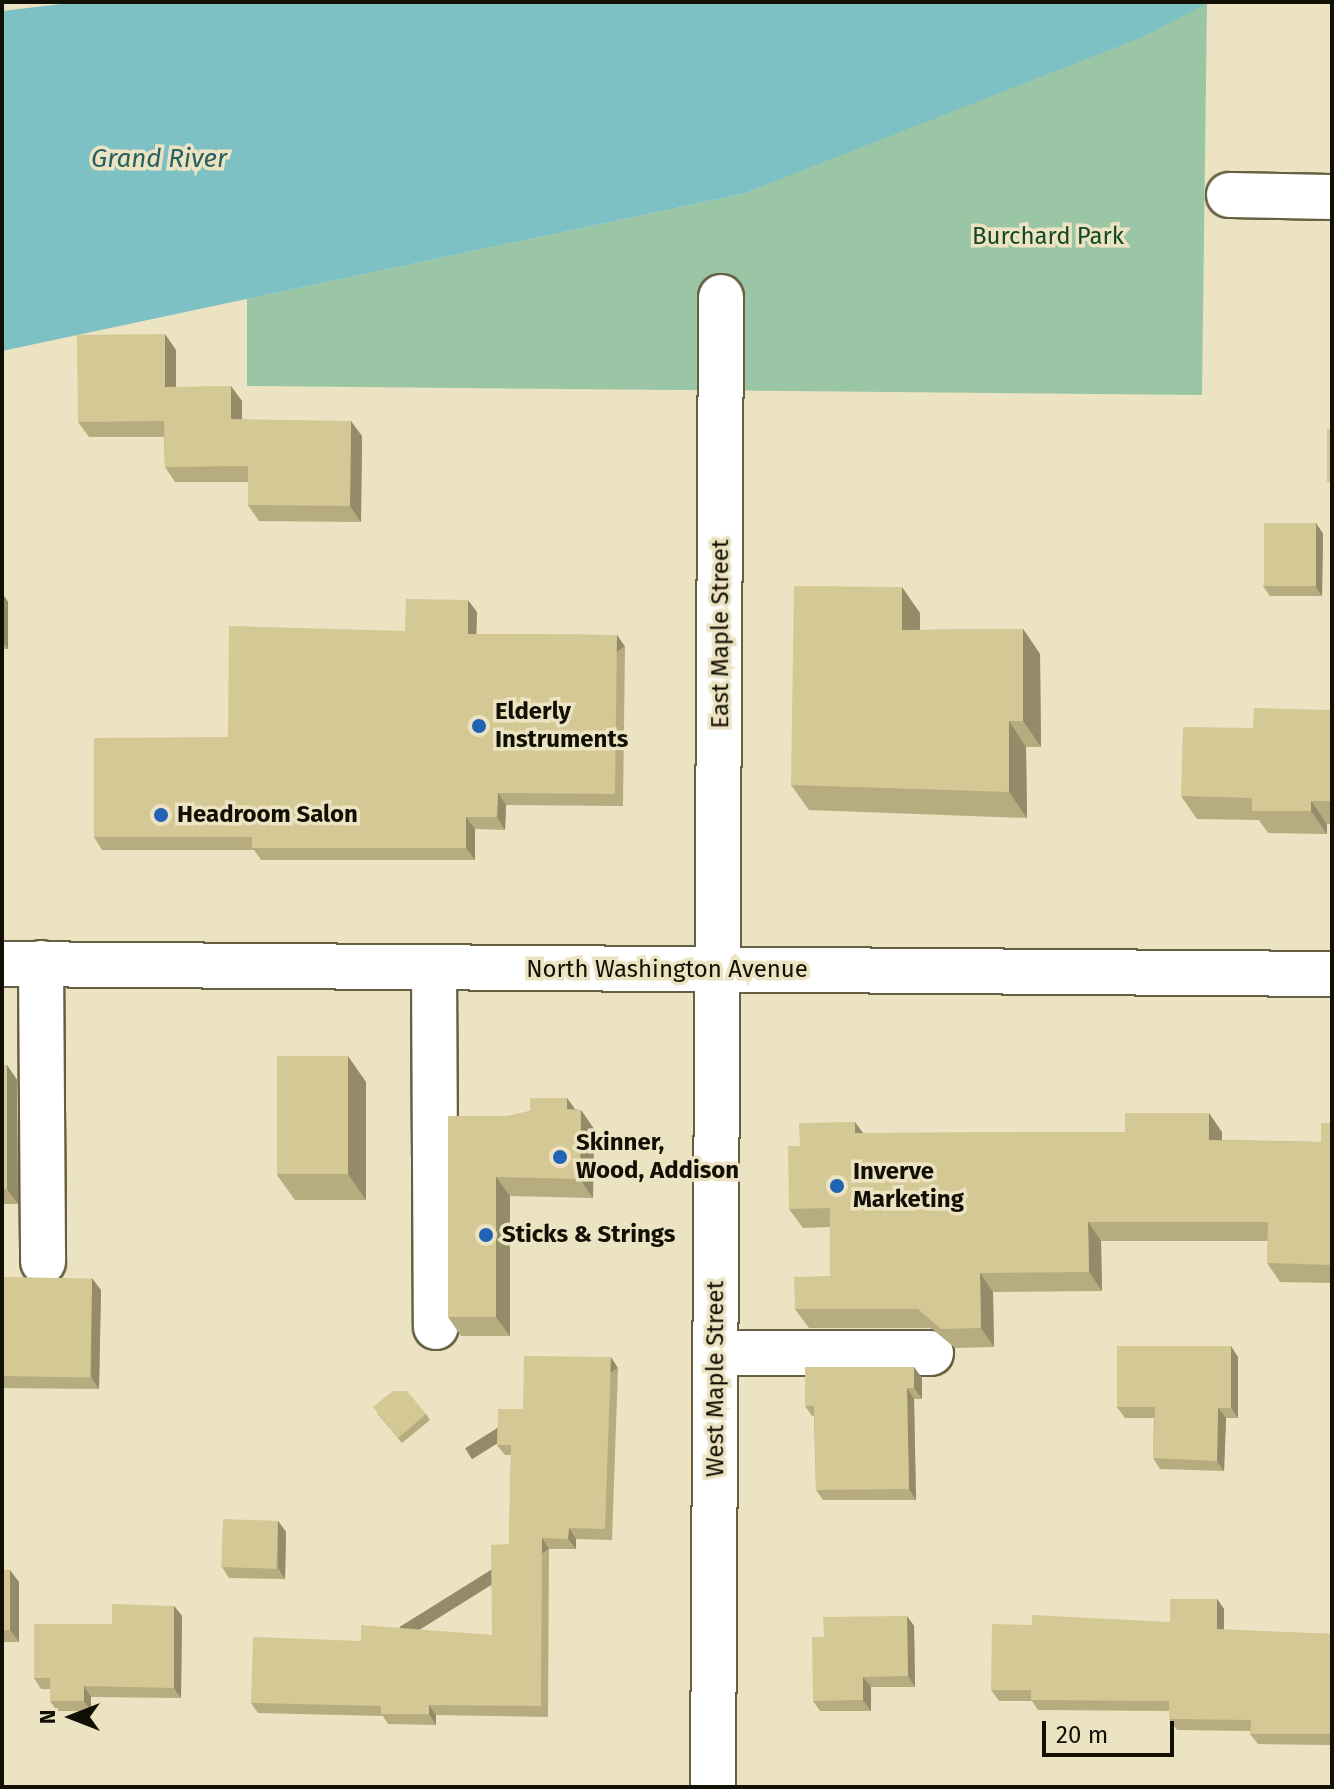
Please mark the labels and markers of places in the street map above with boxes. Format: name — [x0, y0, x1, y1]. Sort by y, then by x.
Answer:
place label: Elderly Instruments — [495, 698, 628, 754]
marker: Elderly Instruments — [470, 717, 488, 735]
place label: Headroom Salon — [177, 801, 358, 829]
marker: Headroom Salon — [152, 806, 170, 824]
place label: Skinner, Wood, Addison — [576, 1129, 739, 1185]
marker: Skinner, Wood, Addison — [551, 1148, 569, 1166]
place label: Inverve Marketing — [853, 1158, 964, 1214]
marker: Inverve Marketing — [828, 1177, 846, 1195]
place label: Sticks & Strings — [502, 1221, 675, 1249]
marker: Sticks & Strings — [477, 1226, 495, 1244]

